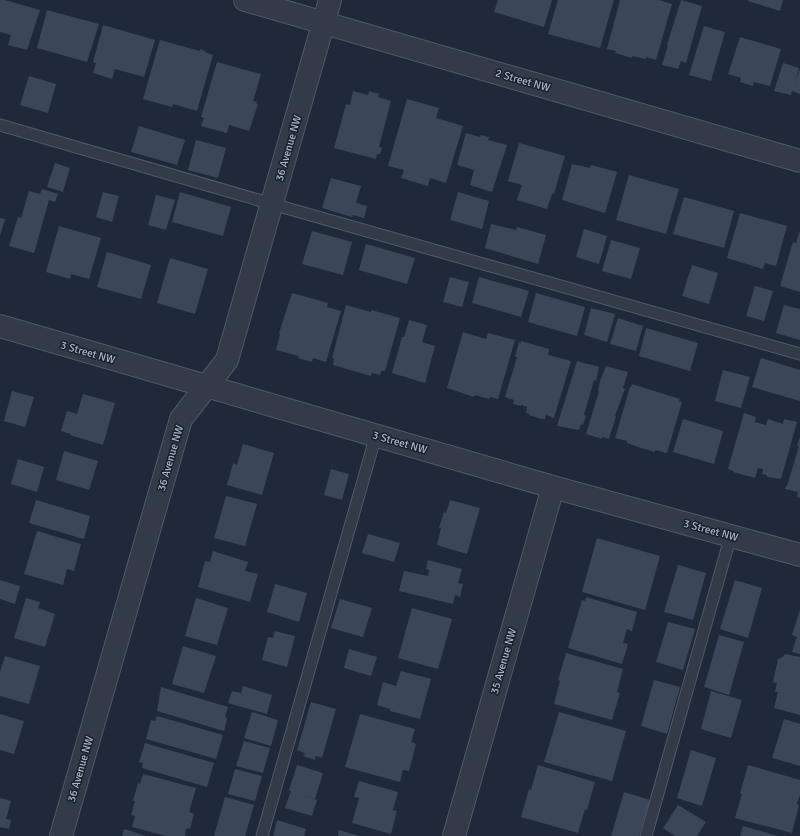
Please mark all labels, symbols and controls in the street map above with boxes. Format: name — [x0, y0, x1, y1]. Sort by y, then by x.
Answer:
street label: 2 Street NW — [494, 66, 552, 95]
street label: 36 Avenue NW — [273, 113, 304, 183]
street label: 3 Street NW — [59, 338, 117, 367]
street label: 36 Avenue NW — [155, 423, 186, 493]
street label: 3 Street NW — [371, 428, 429, 457]
street label: 3 Street NW — [682, 517, 740, 544]
street label: 35 Avenue NW — [488, 626, 519, 696]
street label: 36 Avenue NW — [65, 734, 96, 804]

